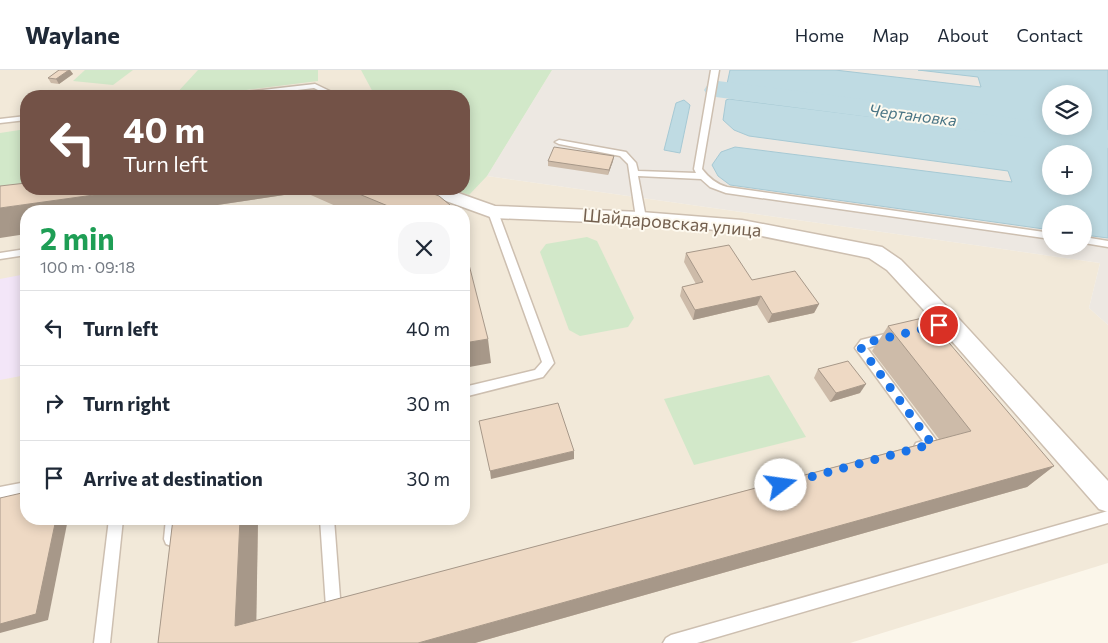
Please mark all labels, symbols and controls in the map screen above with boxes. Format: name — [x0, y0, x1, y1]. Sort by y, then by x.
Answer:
text: Waylane — [25, 20, 120, 49]
text: Home — [795, 24, 844, 46]
text: Map — [872, 24, 909, 46]
text: About — [937, 24, 989, 46]
text: Contact — [1017, 24, 1083, 46]
map controls — [1042, 85, 1092, 255]
button: layers — [1042, 85, 1092, 135]
water label: Чертановка — [868, 100, 958, 129]
text: 40 m — [123, 107, 205, 150]
icon: left — [40, 110, 105, 175]
button: + — [1042, 145, 1092, 195]
text: Turn left — [123, 150, 208, 177]
street label: Шайдаровская улица — [582, 203, 762, 241]
button: − — [1042, 205, 1092, 255]
text: 2 min — [40, 219, 115, 256]
button: close — [398, 222, 450, 274]
text: 100 m · 09:18 — [40, 257, 135, 276]
pin — [918, 304, 960, 346]
icon: arrive — [925, 311, 953, 339]
icon: left — [40, 314, 68, 342]
text: Turn left — [83, 317, 158, 340]
text: 40 m — [406, 317, 450, 340]
icon: right — [40, 389, 68, 417]
text: Turn right — [83, 392, 170, 415]
text: 30 m — [407, 392, 450, 415]
position arrow — [754, 458, 806, 510]
icon: arrive — [40, 464, 68, 492]
text: Arrive at destination — [83, 467, 263, 490]
text: 30 m — [407, 467, 450, 490]

